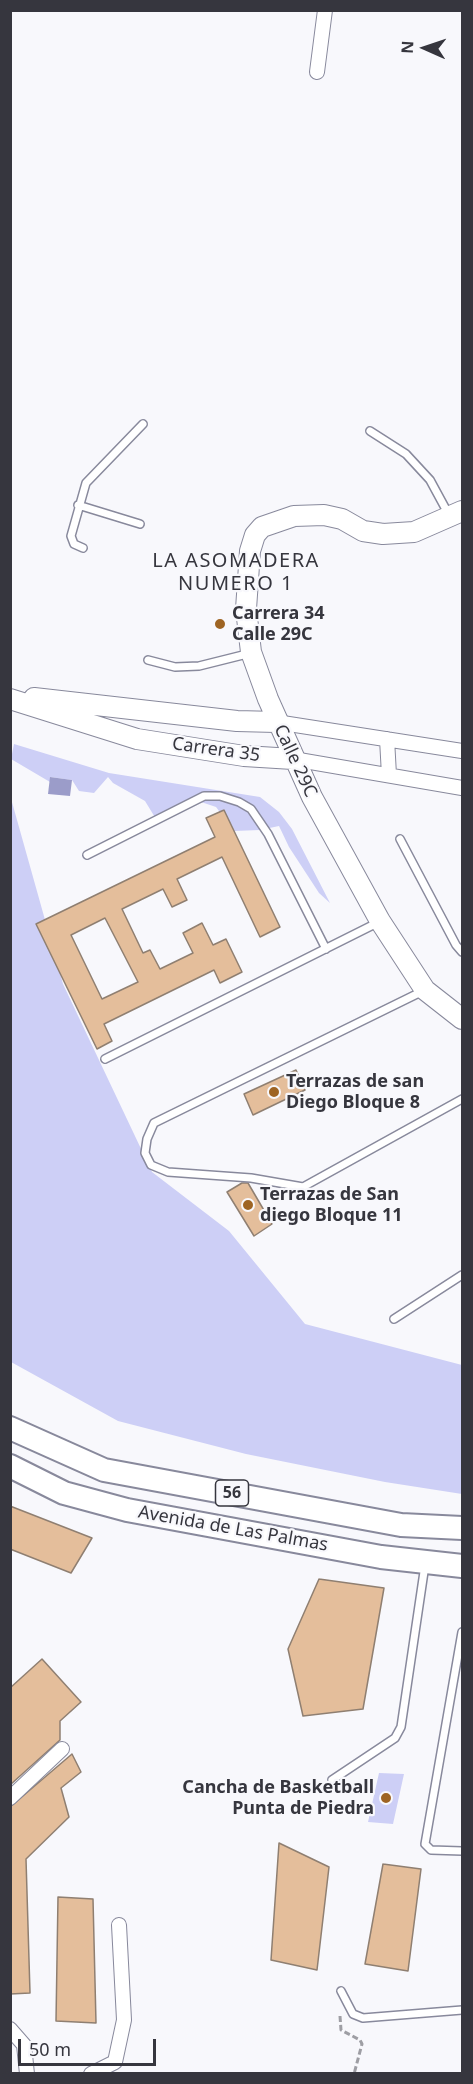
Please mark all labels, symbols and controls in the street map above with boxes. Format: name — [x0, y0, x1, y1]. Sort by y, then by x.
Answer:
north arrow — [395, 18, 455, 78]
text: N — [396, 40, 418, 54]
district label: LA ASOMADERA NUMERO 1 — [152, 549, 320, 596]
place label: Carrera 34 Calle 29C — [232, 603, 325, 646]
marker: Carrera 34 Calle 29C — [213, 617, 227, 631]
street label: Calle 29C — [269, 721, 321, 801]
street label: Carrera 35 — [171, 733, 261, 767]
place label: Terrazas de san Diego Bloque 8 — [286, 1071, 424, 1114]
marker: Terrazas de san Diego Bloque 8 — [267, 1085, 281, 1099]
place label: Terrazas de San diego Bloque 11 — [260, 1184, 402, 1226]
marker: Terrazas de San diego Bloque 11 — [241, 1198, 255, 1212]
road number: 56 — [216, 1480, 248, 1506]
street label: Avenida de Las Palmas — [136, 1502, 330, 1556]
place label: Cancha de Basketball Punta de Piedra — [182, 1777, 374, 1820]
marker: Cancha de Basketball Punta de Piedra — [379, 1791, 393, 1805]
scale bar — [21, 2027, 159, 2065]
text: 50 m — [29, 2037, 71, 2061]

